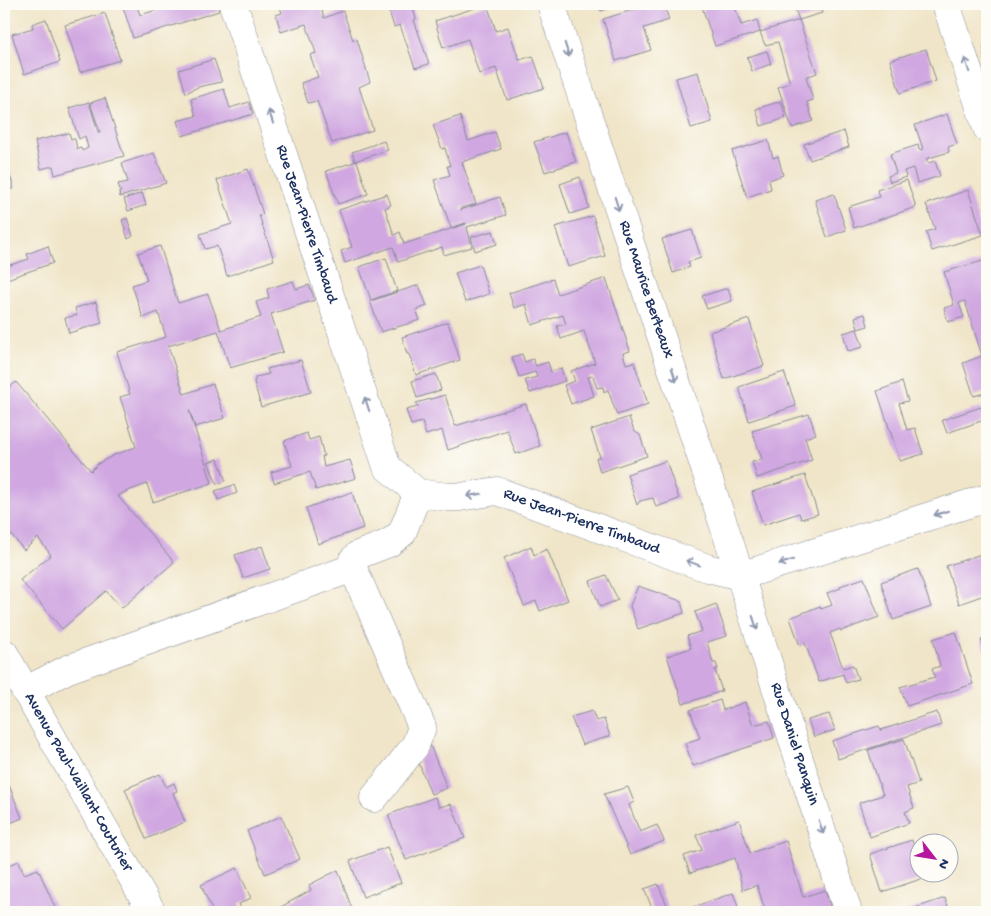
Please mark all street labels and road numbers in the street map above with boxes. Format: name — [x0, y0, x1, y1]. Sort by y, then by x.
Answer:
street label: Rue Jean-Pierre Timbaud — [271, 143, 342, 307]
street label: Rue Maurice Berteaux — [614, 218, 678, 362]
street label: Rue Jean-Pierre Timbaud — [500, 485, 664, 560]
street label: Rue Daniel Panquin — [766, 680, 823, 808]
street label: Avenue Paul-Vaillant Couturier — [19, 690, 137, 876]

